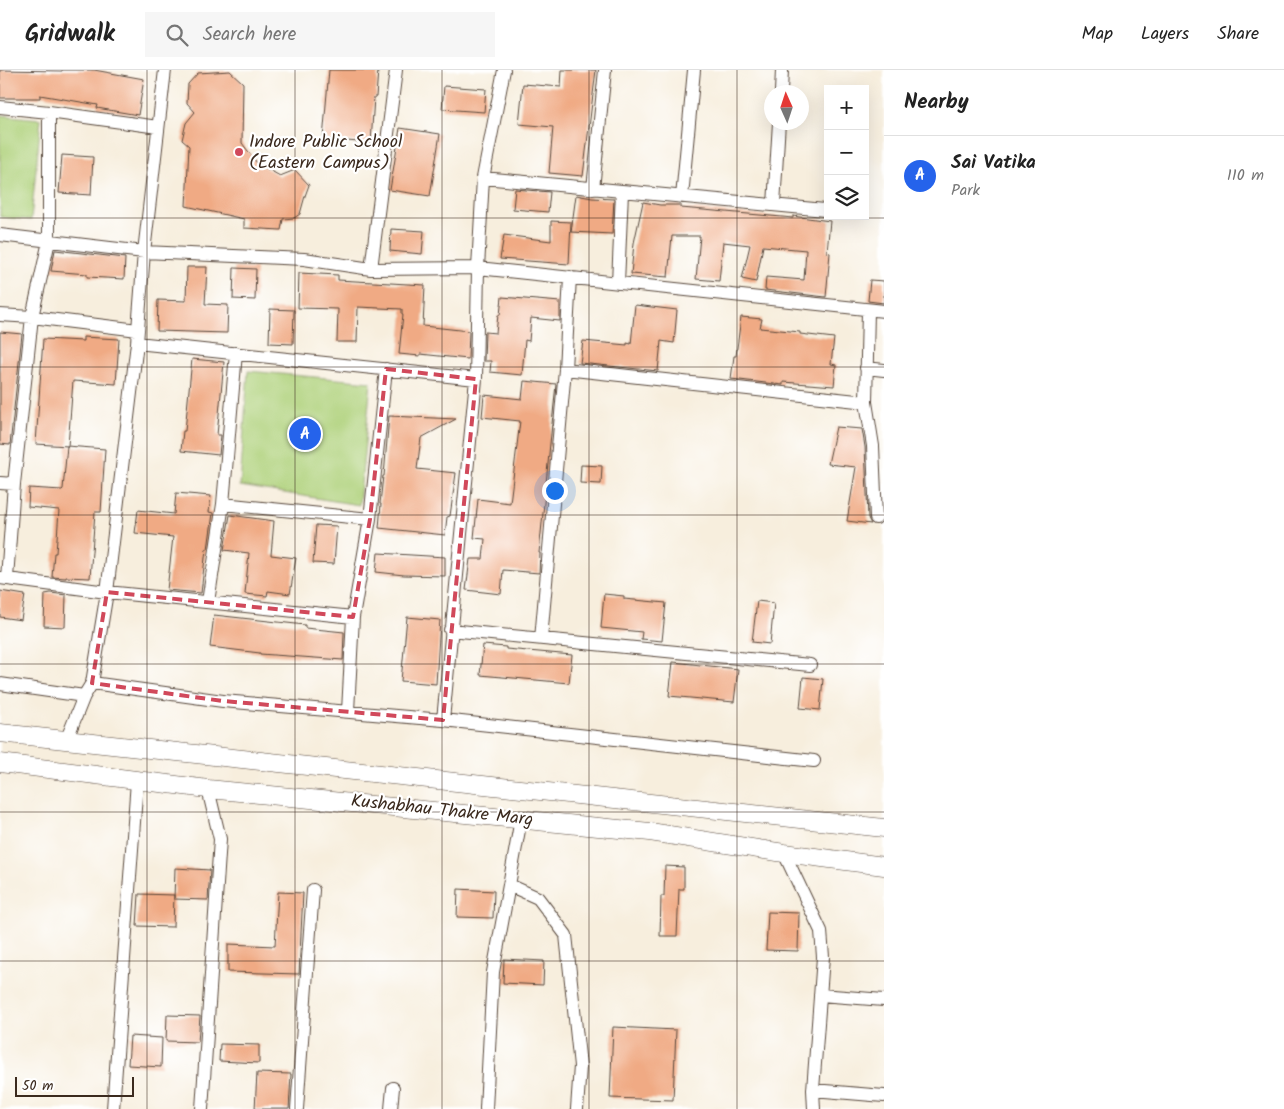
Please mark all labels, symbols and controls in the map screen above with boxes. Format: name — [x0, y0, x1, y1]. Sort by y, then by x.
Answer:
search box — [145, 12, 495, 57]
text: Gridwalk — [25, 15, 115, 54]
text: Search here — [203, 20, 296, 50]
text: Map — [1082, 20, 1113, 49]
text: Layers — [1141, 20, 1189, 49]
text: Share — [1217, 20, 1259, 49]
icon: search — [163, 21, 191, 49]
north arrow — [764, 85, 809, 130]
map controls — [824, 85, 869, 220]
button: + — [824, 85, 869, 130]
text: Nearby — [904, 86, 969, 119]
place label: Indore Public School (Eastern Campus) — [249, 128, 403, 178]
button: − — [824, 130, 869, 175]
marker: Indore Public School (Eastern Campus) — [233, 146, 245, 158]
text: Sai Vatika — [951, 148, 1036, 178]
text: A — [915, 163, 925, 188]
text: 110 m — [1227, 163, 1264, 188]
button: layers — [824, 175, 869, 220]
text: Park — [951, 178, 980, 203]
pin: A — [289, 415, 321, 453]
your location — [542, 478, 568, 504]
street label: Kushabhau Thakre Marg — [349, 787, 535, 835]
scale bar — [15, 1074, 134, 1097]
text: 50 m — [22, 1075, 53, 1097]

